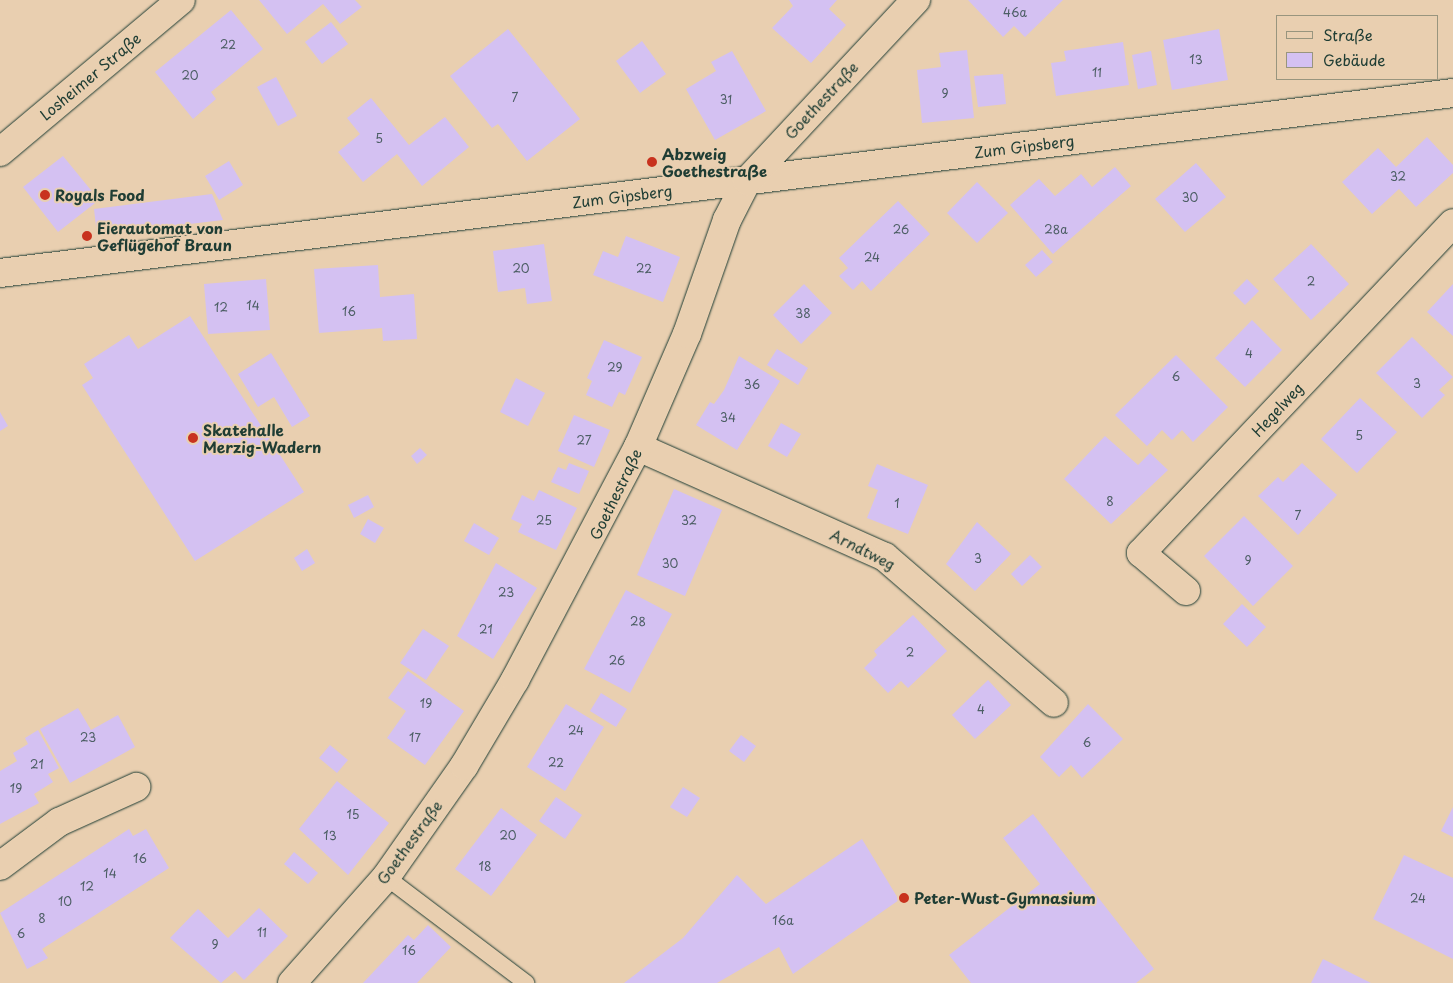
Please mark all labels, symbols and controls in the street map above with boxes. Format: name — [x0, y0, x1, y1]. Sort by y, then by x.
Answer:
house number: 46a — [1003, 6, 1027, 20]
legend — [1276, 15, 1438, 80]
text: Straße — [1323, 23, 1373, 46]
street label: Losheimer Straße — [36, 28, 144, 124]
house number: 22 — [220, 38, 236, 52]
text: Gebäude — [1323, 48, 1385, 71]
house number: 13 — [1189, 53, 1203, 67]
street label: Goethestraße — [781, 58, 861, 142]
house number: 11 — [1092, 66, 1102, 80]
house number: 20 — [181, 69, 199, 83]
house number: 9 — [941, 87, 949, 101]
house number: 7 — [512, 91, 518, 105]
house number: 31 — [720, 93, 732, 107]
street label: Zum Gipsberg — [973, 131, 1075, 161]
house number: 5 — [375, 132, 383, 146]
place label: Abzweig Goethestraße — [662, 144, 767, 179]
marker: Abzweig Goethestraße — [646, 156, 658, 168]
house number: 32 — [1390, 170, 1406, 184]
street label: Zum Gipsberg — [571, 181, 673, 211]
place label: Royals Food — [55, 186, 145, 204]
marker: Royals Food — [39, 189, 51, 201]
house number: 30 — [1182, 191, 1198, 205]
place label: Eierautomat von Geflügehof Braun — [97, 218, 230, 253]
house number: 26 — [893, 223, 909, 237]
house number: 28a — [1044, 223, 1068, 237]
marker: Eierautomat von Geflügehof Braun — [81, 230, 93, 242]
house number: 24 — [864, 251, 880, 265]
house number: 20 — [512, 262, 530, 276]
house number: 22 — [636, 262, 652, 276]
house number: 2 — [1307, 275, 1315, 289]
house number: 14 — [246, 299, 260, 313]
house number: 12 — [214, 301, 228, 315]
house number: 16 — [342, 305, 356, 319]
house number: 38 — [795, 307, 811, 321]
house number: 4 — [1245, 347, 1253, 361]
house number: 29 — [607, 361, 623, 375]
house number: 6 — [1172, 370, 1180, 384]
house number: 3 — [1413, 377, 1421, 391]
house number: 36 — [744, 378, 760, 392]
street label: Hegelweg — [1247, 378, 1307, 440]
house number: 34 — [720, 411, 736, 425]
place label: Skatehalle Merzig-Wadern — [203, 420, 321, 455]
house number: 5 — [1355, 429, 1363, 443]
marker: Skatehalle Merzig-Wadern — [187, 432, 199, 444]
house number: 27 — [577, 434, 591, 448]
street label: Goethestraße — [585, 446, 645, 542]
house number: 8 — [1106, 495, 1114, 509]
house number: 1 — [894, 497, 900, 511]
house number: 7 — [1295, 509, 1301, 523]
house number: 25 — [536, 514, 552, 528]
house number: 32 — [681, 514, 697, 528]
street label: Arndtweg — [827, 525, 899, 573]
house number: 3 — [974, 552, 982, 566]
house number: 9 — [1244, 554, 1252, 568]
house number: 30 — [662, 557, 678, 571]
house number: 23 — [498, 586, 514, 600]
house number: 28 — [630, 615, 646, 629]
house number: 21 — [479, 623, 493, 637]
house number: 2 — [906, 646, 914, 660]
house number: 26 — [609, 654, 625, 668]
house number: 19 — [420, 697, 432, 711]
house number: 4 — [977, 703, 985, 717]
house number: 24 — [568, 724, 584, 738]
house number: 23 — [80, 731, 96, 745]
house number: 17 — [409, 731, 421, 745]
house number: 6 — [1083, 736, 1091, 750]
house number: 22 — [548, 756, 564, 770]
house number: 21 — [30, 758, 44, 772]
house number: 19 — [10, 782, 22, 796]
street label: Goethestraße — [373, 797, 445, 887]
house number: 15 — [346, 808, 360, 822]
house number: 13 — [323, 829, 337, 843]
house number: 20 — [499, 829, 517, 843]
house number: 16 — [133, 852, 147, 866]
house number: 18 — [479, 860, 491, 874]
house number: 14 — [103, 867, 117, 881]
house number: 12 — [80, 880, 94, 894]
place label: Peter-Wust-Gymnasium — [914, 889, 1096, 907]
marker: Peter-Wust-Gymnasium — [898, 892, 910, 904]
house number: 24 — [1410, 892, 1426, 906]
house number: 10 — [58, 895, 72, 909]
house number: 8 — [38, 912, 46, 926]
house number: 16a — [772, 914, 794, 928]
house number: 11 — [257, 926, 267, 940]
house number: 6 — [17, 927, 25, 941]
house number: 9 — [211, 938, 219, 952]
house number: 16 — [402, 944, 416, 958]

